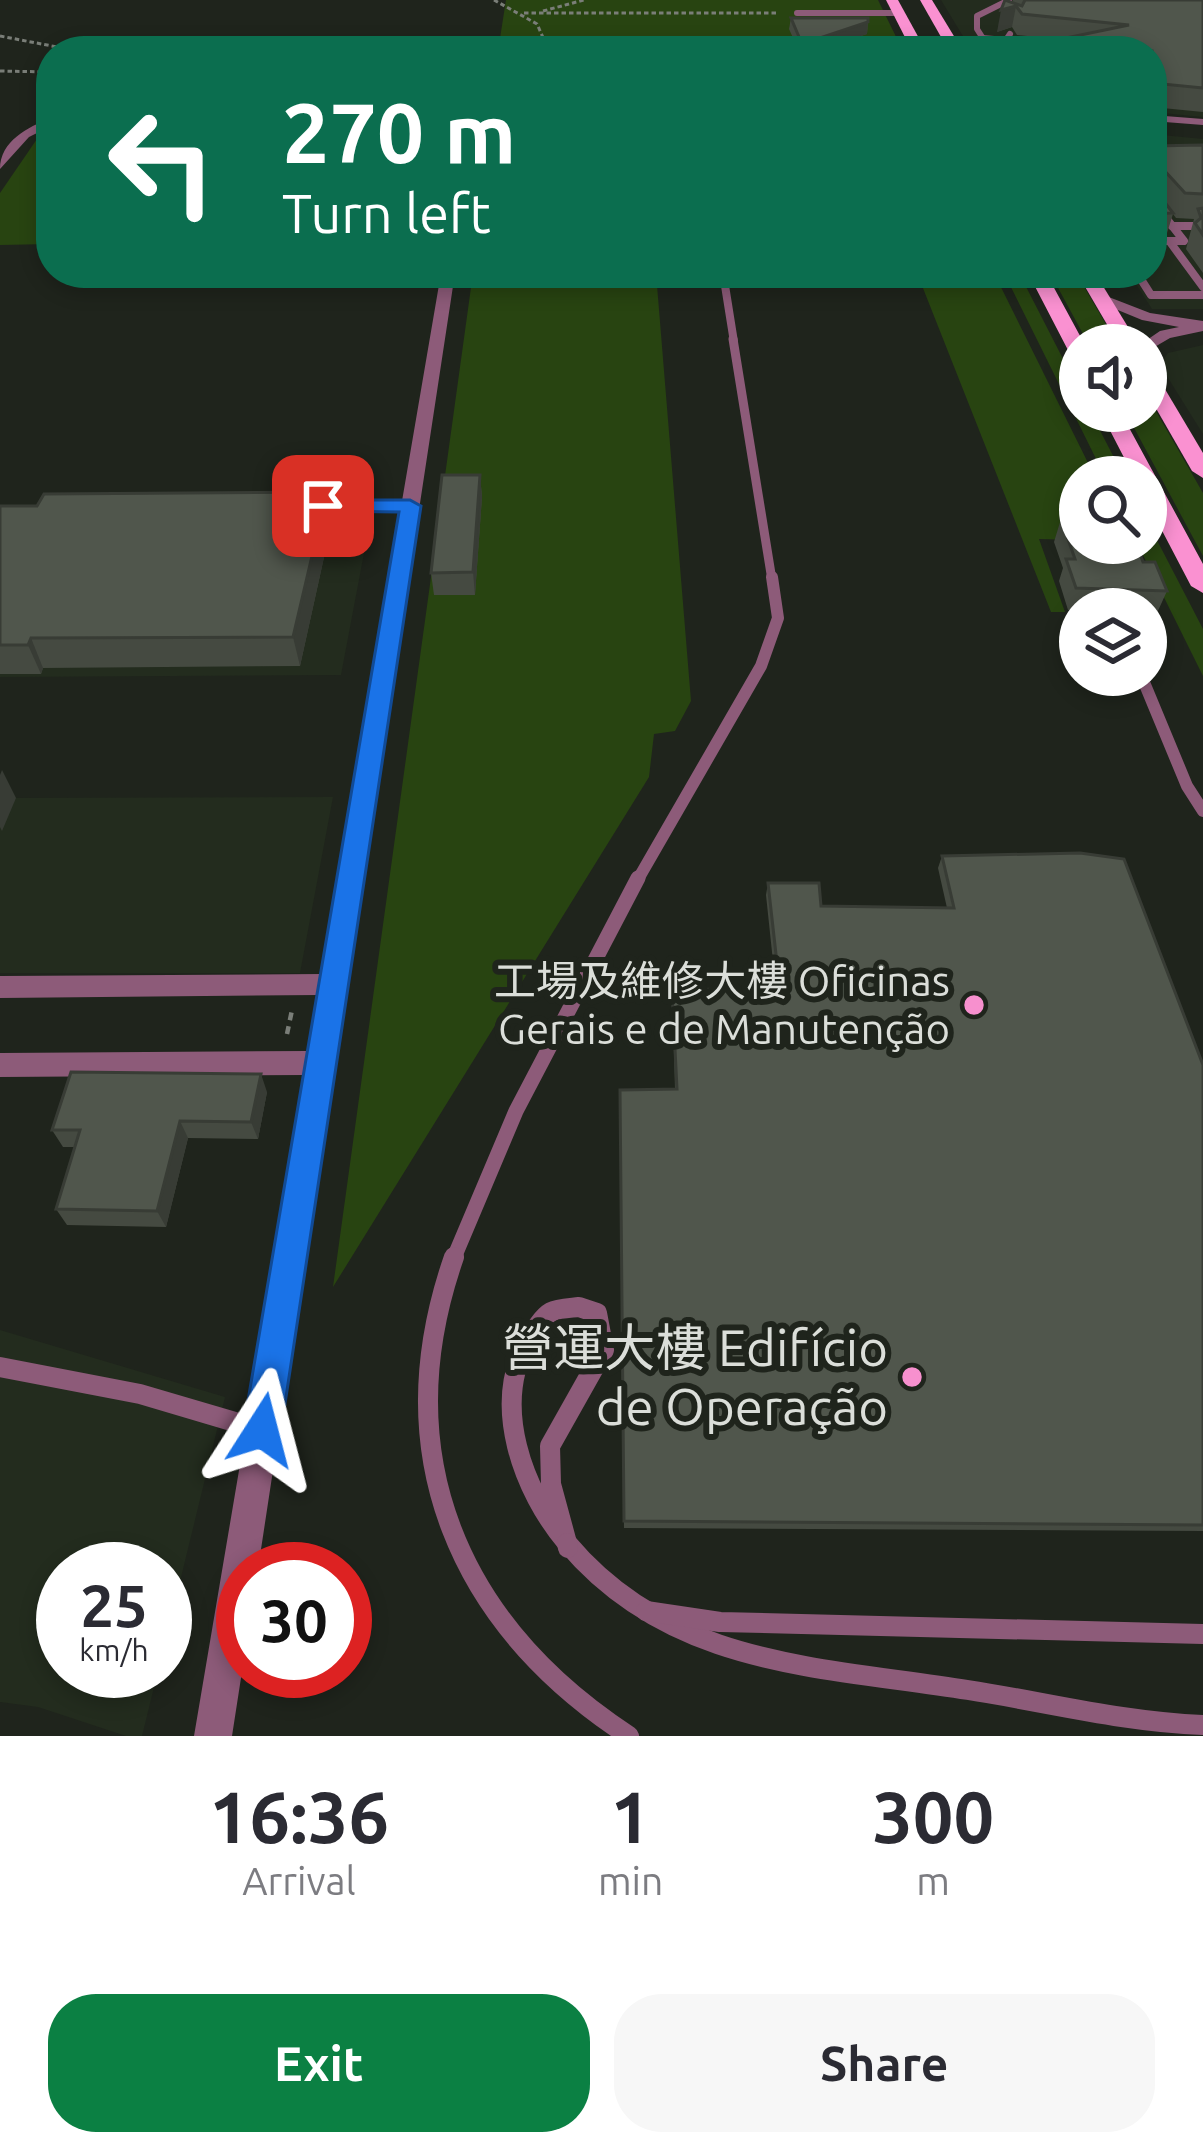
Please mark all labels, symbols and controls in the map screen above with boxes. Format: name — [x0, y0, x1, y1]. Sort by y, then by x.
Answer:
icon: left — [84, 84, 240, 240]
text: 270 m — [282, 85, 516, 179]
text: Turn left — [282, 183, 491, 243]
map controls — [1059, 324, 1167, 696]
button: sound — [1059, 324, 1167, 432]
pin — [272, 455, 374, 557]
button: search — [1059, 456, 1167, 564]
icon: arrive — [290, 473, 356, 539]
button: layers — [1059, 588, 1167, 696]
place label: 工場及維修大樓 Oficinas Gerais e de Manutenção — [494, 957, 950, 1052]
marker: 工場及維修大樓 Oficinas Gerais e de Manutenção — [961, 992, 987, 1018]
place label: 營運大樓 Edifício de Operação — [502, 1318, 888, 1435]
marker: 營運大樓 Edifício de Operação — [899, 1364, 925, 1390]
position arrow — [199, 1367, 325, 1493]
speed limit sign: 30 — [216, 1542, 372, 1698]
text: 25 — [80, 1571, 148, 1638]
text: km/h — [79, 1633, 149, 1667]
text: 16:36 — [209, 1776, 389, 1857]
text: 1 — [610, 1776, 651, 1857]
text: 300 — [872, 1776, 994, 1857]
text: Arrival — [242, 1859, 356, 1902]
text: min — [598, 1859, 663, 1902]
text: m — [916, 1859, 950, 1902]
button: Exit — [48, 1994, 590, 2132]
button: Share — [614, 1994, 1155, 2132]

